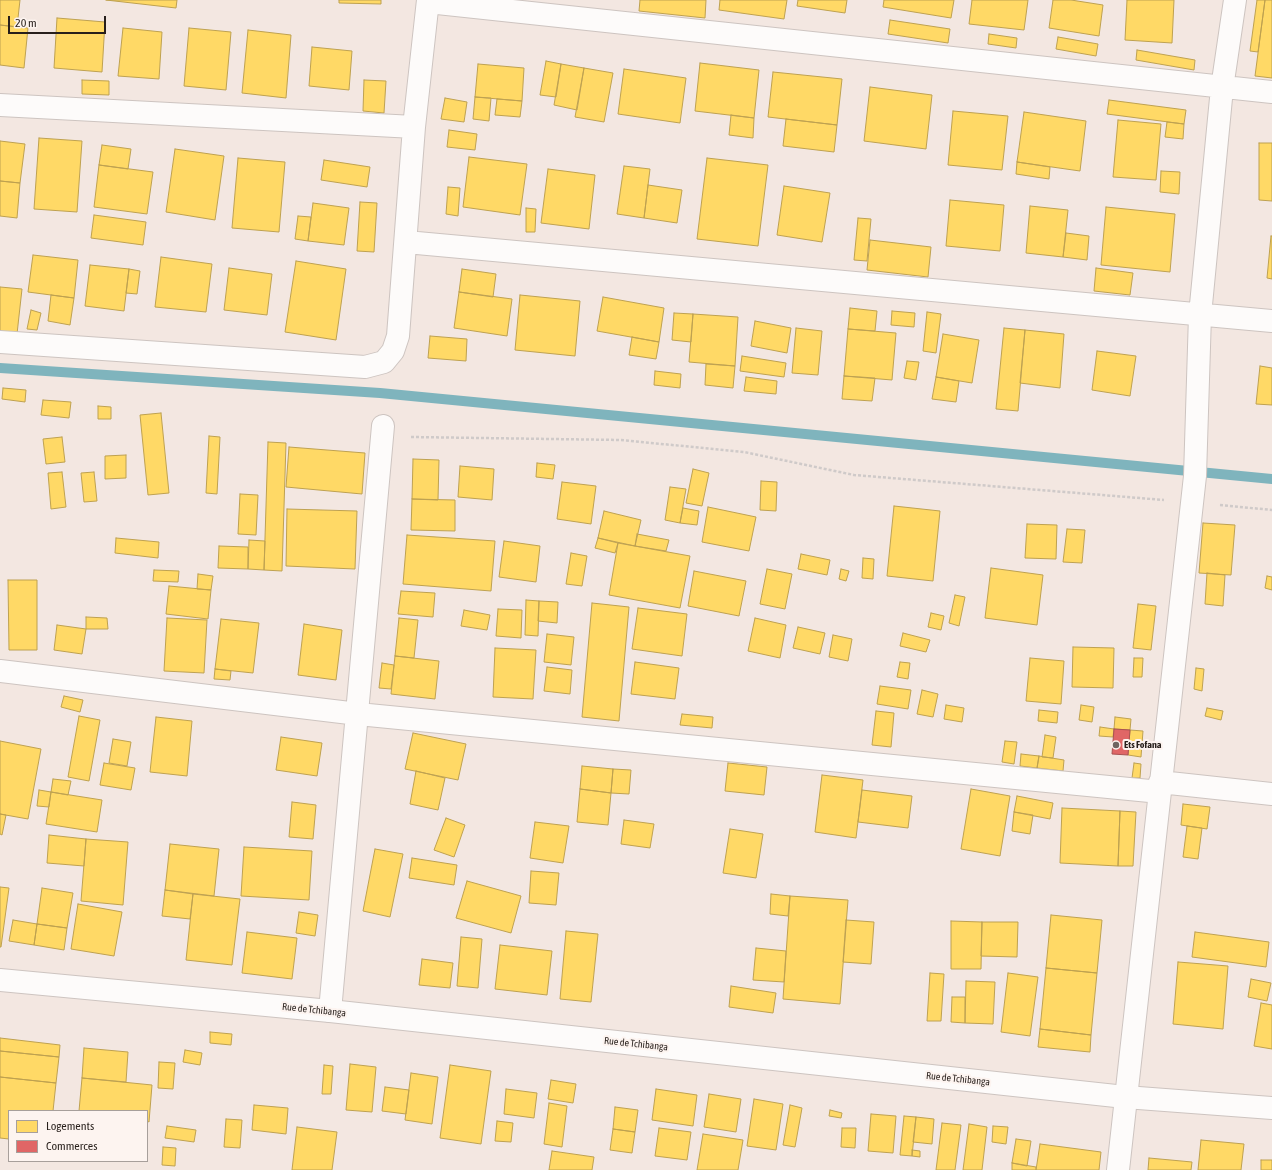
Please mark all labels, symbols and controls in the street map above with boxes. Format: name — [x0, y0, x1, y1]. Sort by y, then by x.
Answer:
scale bar — [10, 8, 108, 34]
text: 20 m — [15, 16, 37, 30]
place label: Ets Fofana — [1124, 739, 1161, 751]
marker: Ets Fofana — [1111, 740, 1121, 750]
street label: Rue de Tchibanga — [282, 1001, 346, 1019]
street label: Rue de Tchibanga — [604, 1035, 668, 1053]
street label: Rue de Tchibanga — [926, 1070, 990, 1088]
legend — [8, 1110, 148, 1162]
text: Logements — [46, 1119, 94, 1133]
text: Commerces — [46, 1139, 97, 1153]

